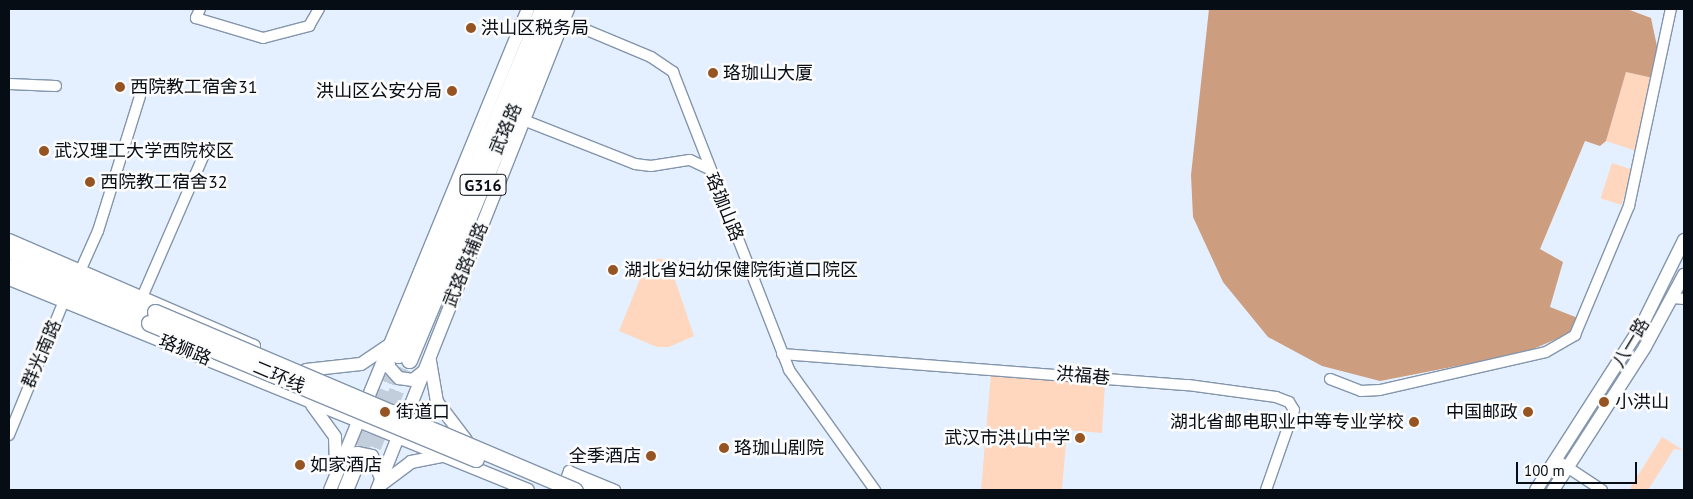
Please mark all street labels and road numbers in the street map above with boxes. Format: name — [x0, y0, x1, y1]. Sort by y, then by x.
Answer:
street label: 武珞路 — [486, 100, 526, 158]
street label: 珞珈山路 — [701, 170, 747, 244]
road number: G316 — [459, 172, 507, 198]
street label: 武珞路辅路 — [439, 219, 493, 311]
street label: 八一路 — [1608, 314, 1654, 372]
street label: 群光南路 — [18, 317, 66, 391]
street label: 珞狮路 — [156, 330, 214, 370]
street label: 二环线 — [250, 357, 308, 397]
street label: 洪福巷 — [1055, 363, 1111, 389]

